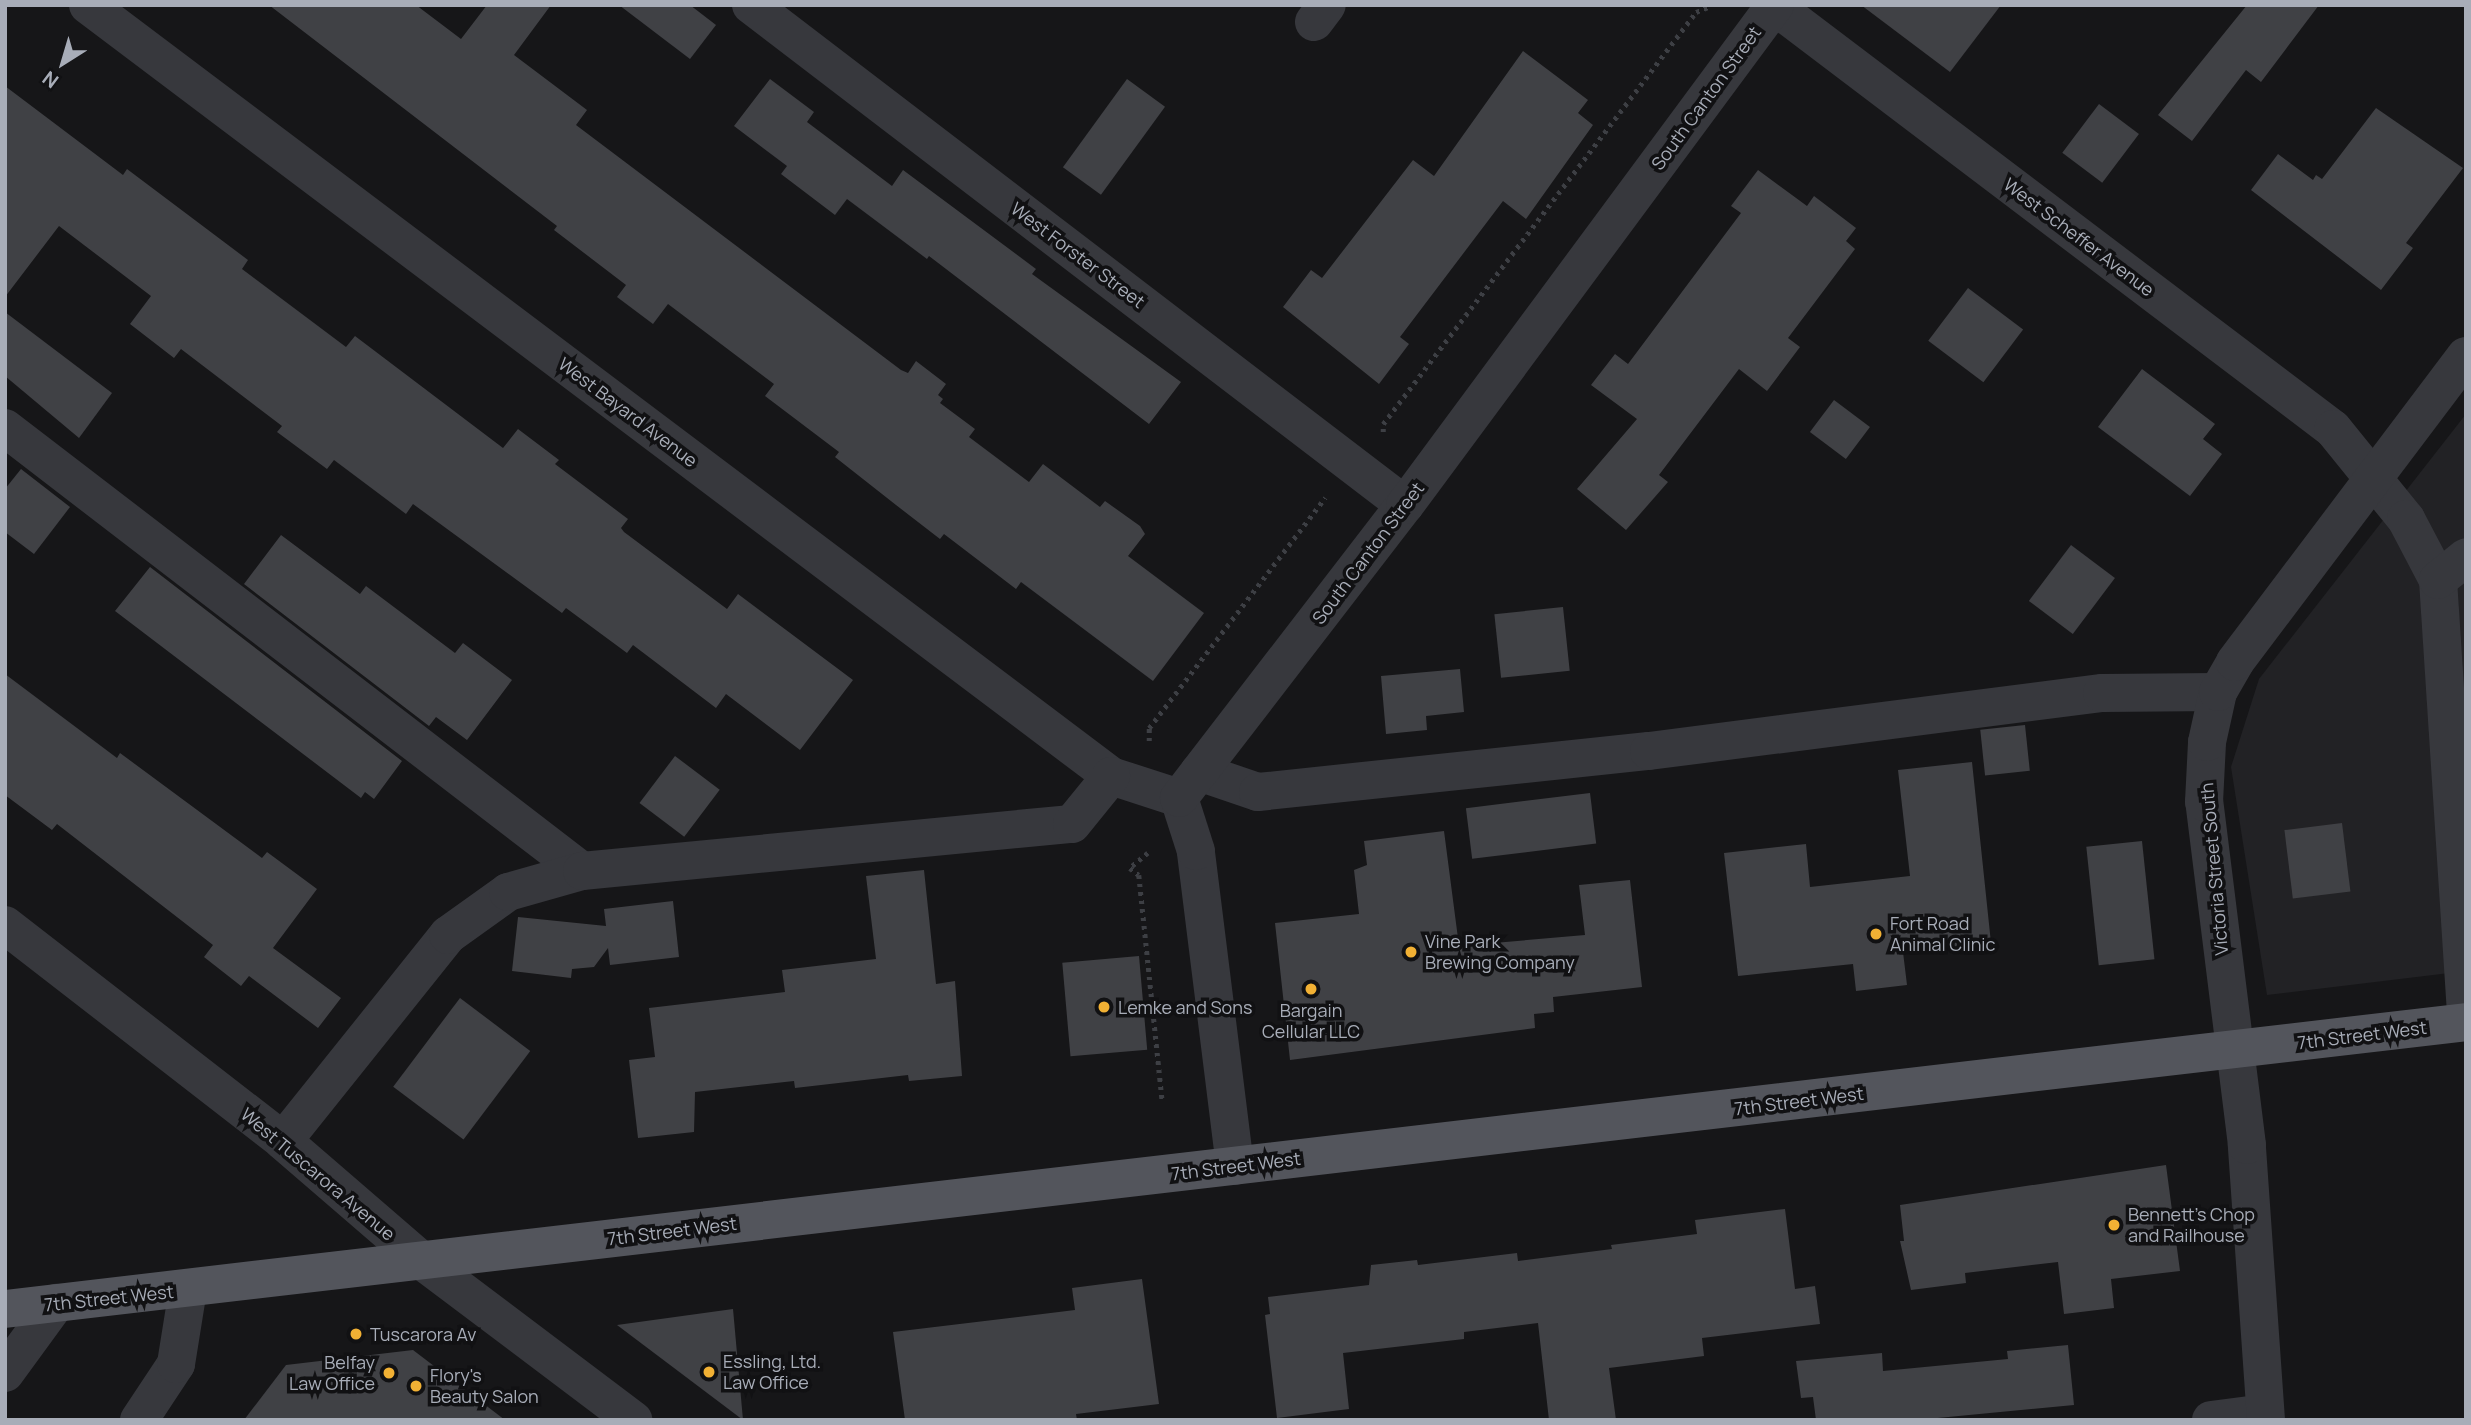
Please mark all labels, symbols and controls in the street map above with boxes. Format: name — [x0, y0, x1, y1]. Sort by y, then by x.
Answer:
street label: South Canton Street — [1647, 22, 1765, 174]
north arrow — [28, 28, 98, 98]
text: N — [37, 65, 64, 94]
street label: West Scheffer Avenue — [2000, 173, 2158, 301]
street label: West Forster Street — [1007, 198, 1149, 312]
street label: West Bayard Avenue — [554, 353, 702, 471]
street label: South Canton Street — [1308, 478, 1428, 628]
street label: Victoria Street South — [2196, 782, 2232, 956]
place label: Fort Road Animal Clinic — [1890, 913, 1996, 956]
marker: Fort Road Animal Clinic — [1868, 926, 1884, 942]
place label: Vine Park Brewing Company — [1425, 931, 1575, 974]
marker: Vine Park Brewing Company — [1403, 944, 1419, 960]
marker: Bargain Cellular LLC — [1303, 981, 1319, 997]
place label: Lemke and Sons — [1118, 996, 1252, 1018]
marker: Lemke and Sons — [1096, 999, 1112, 1015]
place label: Bargain Cellular LLC — [1262, 1000, 1360, 1042]
street label: 7th Street West — [2296, 1016, 2428, 1054]
street label: 7th Street West — [1733, 1082, 1865, 1120]
street label: West Tuscarora Avenue — [236, 1103, 400, 1245]
street label: 7th Street West — [1170, 1147, 1302, 1185]
place label: Bennett's Chop and Railhouse — [2128, 1204, 2255, 1246]
street label: 7th Street West — [606, 1212, 738, 1250]
marker: Bennett's Chop and Railhouse — [2106, 1217, 2122, 1233]
street label: 7th Street West — [43, 1280, 175, 1316]
place label: Tuscarora Av — [370, 1323, 476, 1345]
marker: Tuscarora Av — [348, 1326, 364, 1342]
place label: Essling, Ltd. Law Office — [723, 1351, 821, 1394]
place label: Belfay Law Office — [289, 1352, 375, 1394]
marker: Essling, Ltd. Law Office — [701, 1364, 717, 1380]
marker: Belfay Law Office — [381, 1365, 397, 1381]
place label: Flory's Beauty Salon — [430, 1365, 539, 1408]
marker: Flory's Beauty Salon — [408, 1378, 424, 1394]

